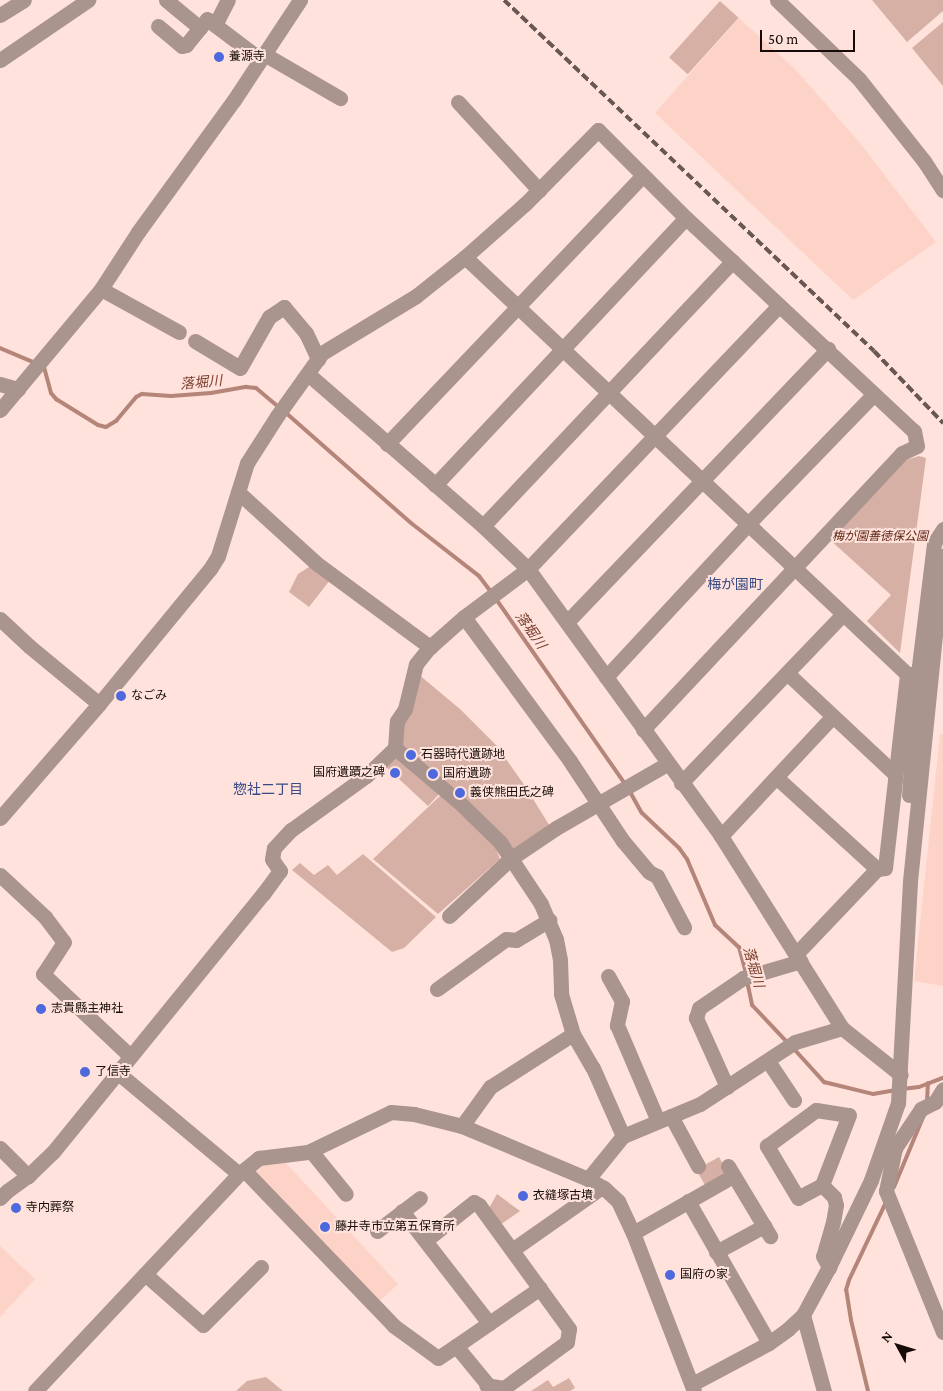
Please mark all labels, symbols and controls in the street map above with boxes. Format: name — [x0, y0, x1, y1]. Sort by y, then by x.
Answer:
scale bar — [763, 20, 858, 52]
text: 50 m — [768, 31, 798, 47]
place label: 養源寺 — [229, 50, 265, 64]
marker: 養源寺 — [213, 51, 225, 63]
water label: 落堀川 — [179, 372, 223, 392]
park label: 梅が園善徳保公園 — [832, 530, 928, 544]
district label: 梅が園町 — [707, 576, 763, 592]
water label: 落堀川 — [512, 608, 550, 652]
place label: なごみ — [131, 689, 167, 703]
marker: なごみ — [115, 690, 127, 702]
place label: 石器時代遺跡地 — [421, 748, 505, 762]
marker: 石器時代遺跡地 — [405, 749, 417, 761]
place label: 国府遺蹟之碑 — [313, 766, 385, 780]
marker: 国府遺蹟之碑 — [389, 767, 401, 779]
place label: 国府遺跡 — [443, 767, 491, 781]
marker: 国府遺跡 — [427, 768, 439, 780]
district label: 惣社二丁目 — [233, 781, 303, 797]
place label: 義侠熊田氏之碑 — [470, 786, 554, 800]
marker: 義侠熊田氏之碑 — [454, 787, 466, 799]
water label: 落堀川 — [740, 944, 768, 990]
place label: 志貴縣主神社 — [51, 1002, 123, 1016]
marker: 志貴縣主神社 — [35, 1003, 47, 1015]
place label: 了信寺 — [95, 1065, 131, 1079]
marker: 了信寺 — [79, 1066, 91, 1078]
place label: 衣縫塚古墳 — [533, 1189, 593, 1203]
marker: 衣縫塚古墳 — [517, 1190, 529, 1202]
place label: 寺内葬祭 — [26, 1201, 74, 1215]
marker: 寺内葬祭 — [10, 1202, 22, 1214]
place label: 藤井寺市立第五保育所 — [335, 1220, 455, 1234]
marker: 藤井寺市立第五保育所 — [319, 1221, 331, 1233]
place label: 国府の家 — [680, 1268, 728, 1282]
marker: 国府の家 — [664, 1269, 676, 1281]
north arrow — [873, 1321, 923, 1371]
text: N — [877, 1328, 896, 1345]

